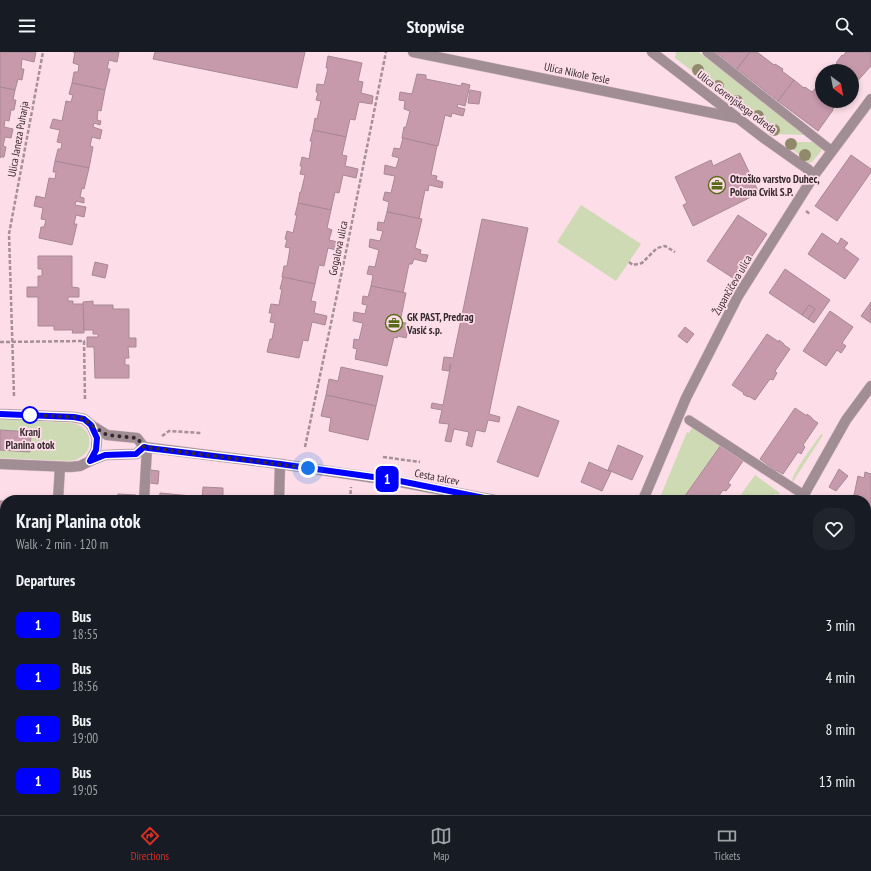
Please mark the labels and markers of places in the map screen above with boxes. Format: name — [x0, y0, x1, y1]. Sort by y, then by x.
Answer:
place label: Otroško varstvo Duhec, Polona Cvikl S.P. — [730, 172, 820, 199]
office icon: Otroško varstvo Duhec, Polona Cvikl S.P. — [707, 175, 727, 195]
place label: GK PAST, Predrag Vasić s.p. — [406, 310, 474, 337]
office icon: GK PAST, Predrag Vasić s.p. — [384, 313, 404, 333]
marker: Kranj Planina otok — [21, 406, 39, 424]
place label: Kranj Planina otok — [5, 425, 55, 452]

